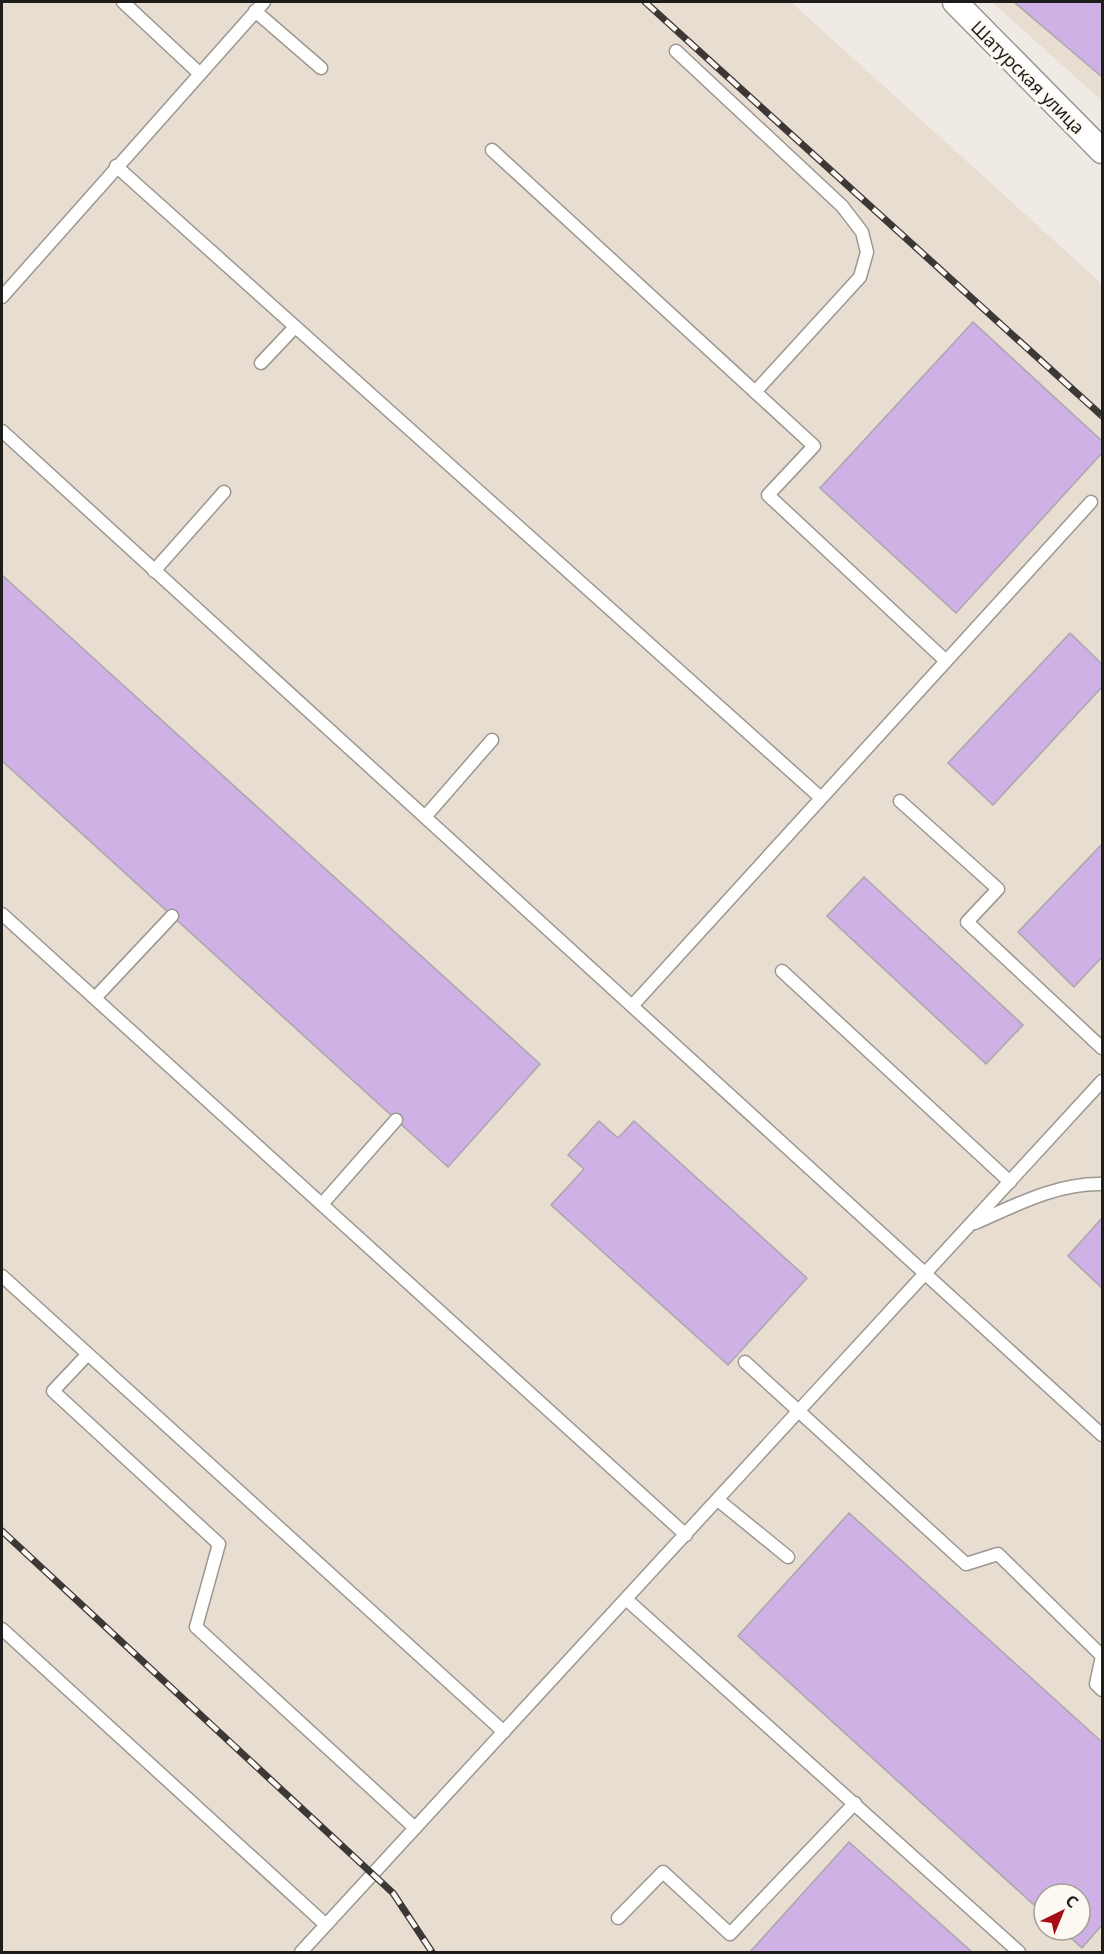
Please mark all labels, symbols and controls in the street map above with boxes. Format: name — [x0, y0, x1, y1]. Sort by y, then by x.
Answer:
street label: Шатурская улица — [966, 15, 1090, 139]
north arrow — [1032, 1882, 1092, 1942]
text: С — [1061, 1889, 1084, 1913]

